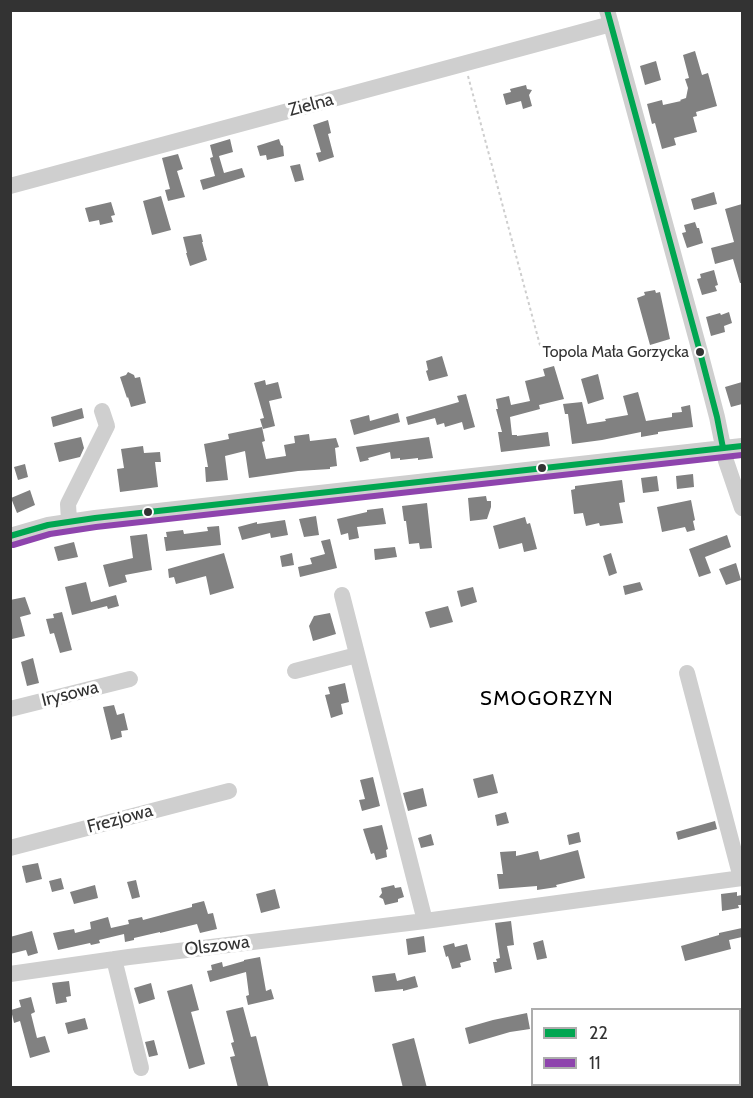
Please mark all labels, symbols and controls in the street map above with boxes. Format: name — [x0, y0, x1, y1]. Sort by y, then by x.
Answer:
street label: Zielna — [286, 89, 336, 121]
place label: Topola Mała Gorzycka — [543, 342, 689, 362]
marker: Topola Mała Gorzycka — [694, 346, 706, 358]
unlabelled marker — [536, 462, 548, 474]
unlabelled marker — [142, 506, 154, 518]
street label: Irysowa — [39, 677, 101, 711]
district label: SMOGORZYN — [480, 687, 614, 711]
street label: Frezjowa — [85, 800, 155, 838]
street label: Olszowa — [183, 931, 251, 961]
legend — [531, 1008, 741, 1086]
text: 22 — [589, 1022, 608, 1044]
text: 11 — [589, 1052, 601, 1074]

